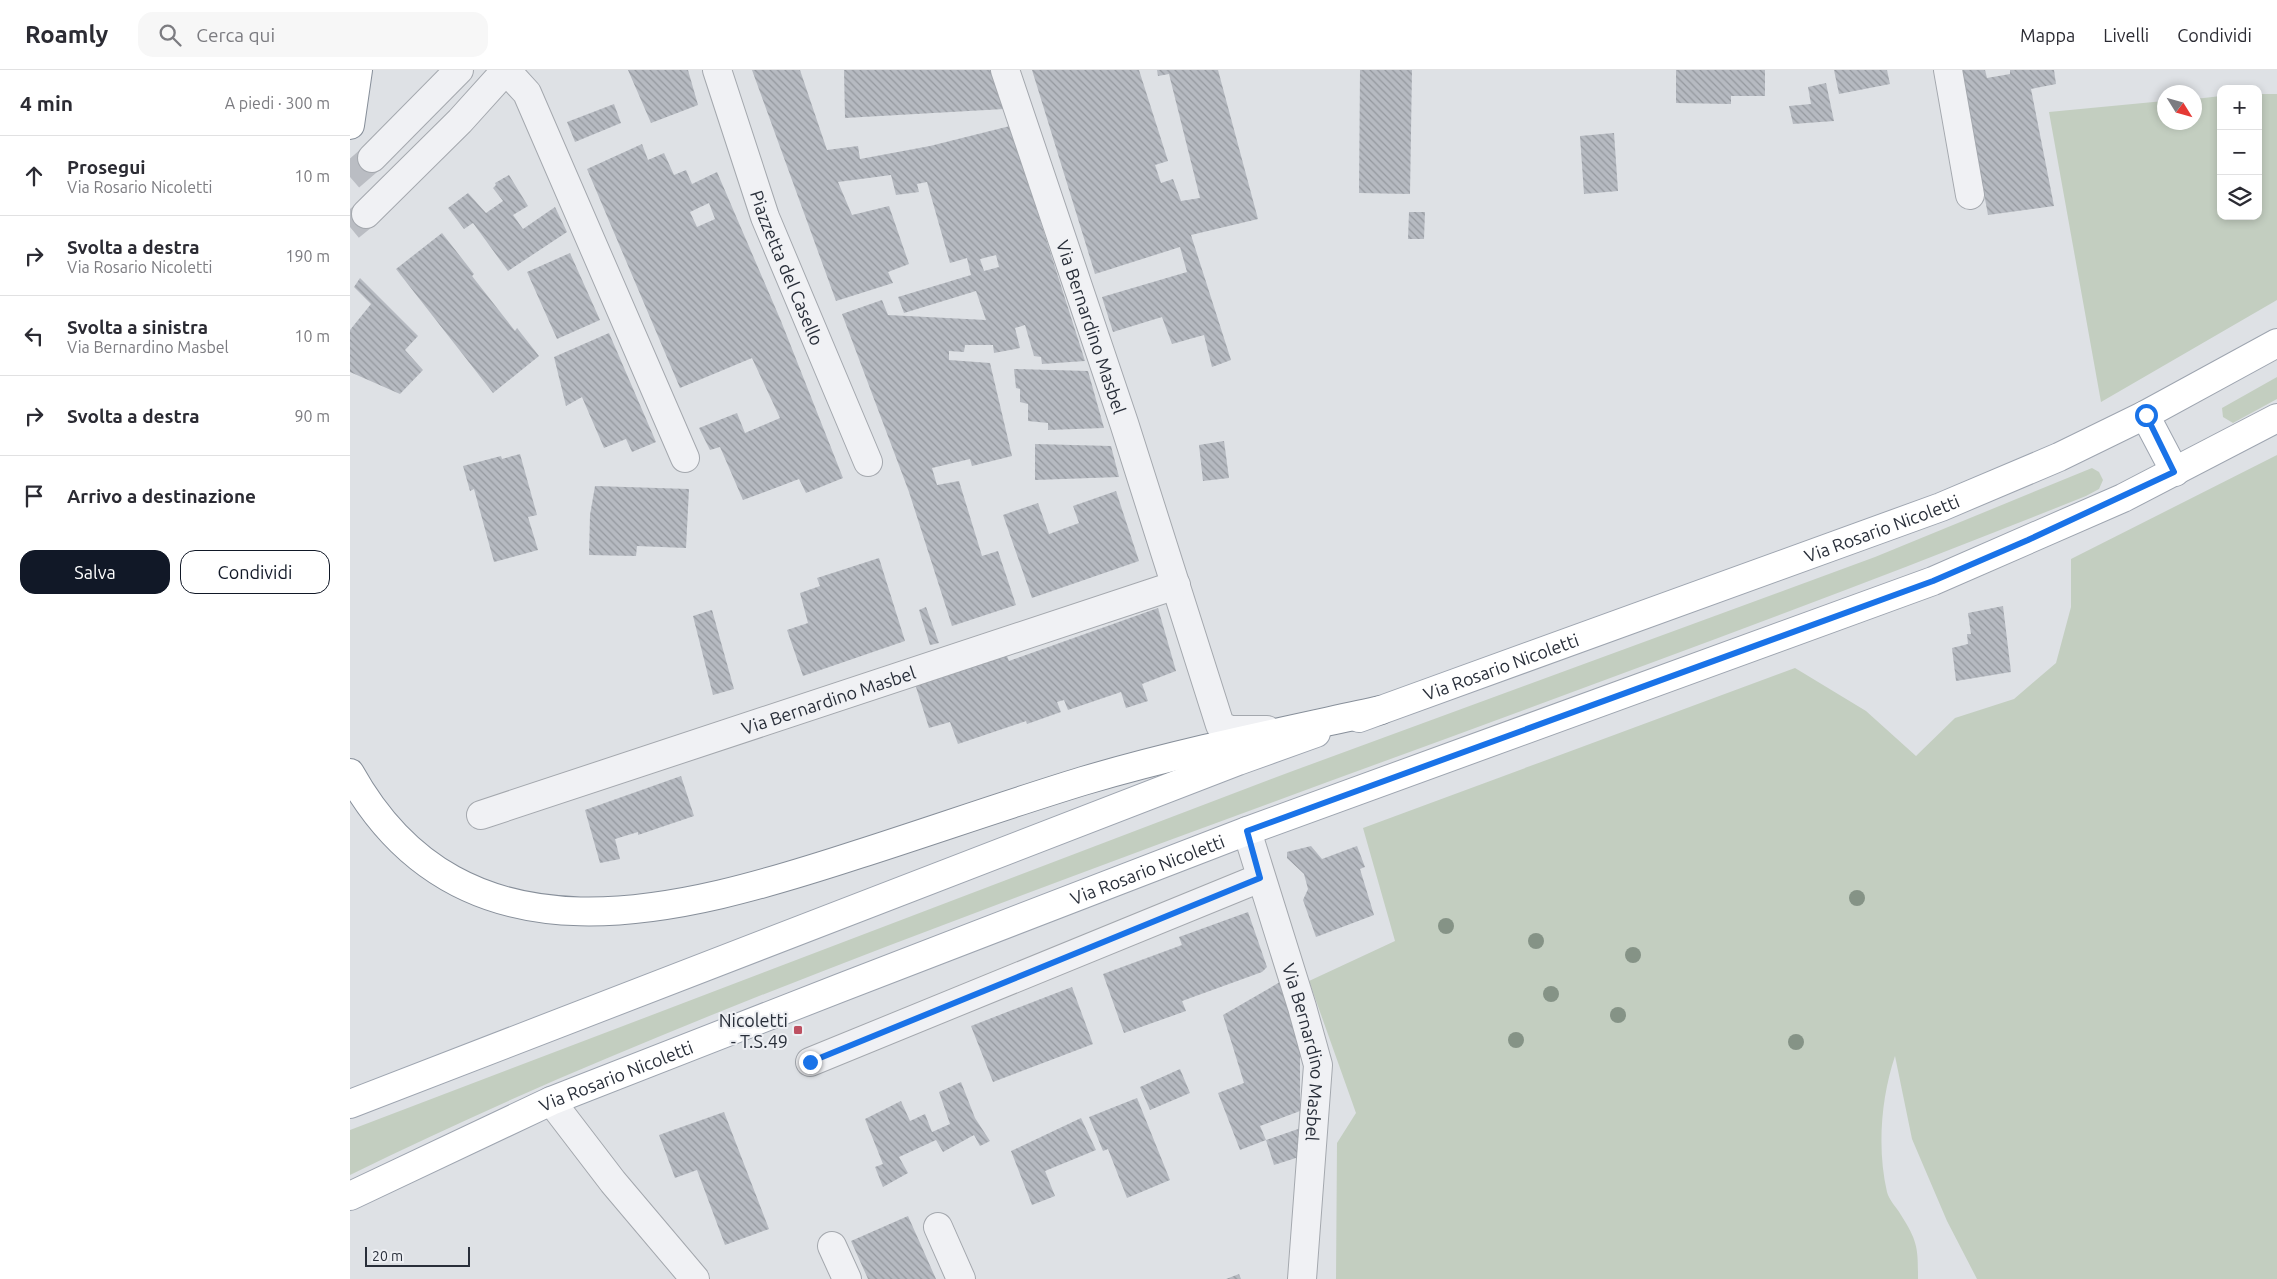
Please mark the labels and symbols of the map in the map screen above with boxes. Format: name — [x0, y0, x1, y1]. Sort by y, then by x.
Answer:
north arrow — [2157, 85, 2202, 130]
street label: Piazzetta del Casello — [747, 188, 828, 348]
street label: Via Bernardino Masbel — [1053, 237, 1130, 417]
route start — [2135, 404, 2158, 427]
street label: Via Rosario Nicoletti — [1801, 490, 1962, 566]
street label: Via Rosario Nicoletti — [1421, 629, 1581, 704]
street label: Via Bernardino Masbel — [739, 662, 918, 738]
street label: Via Rosario Nicoletti — [1067, 831, 1227, 908]
street label: Via Bernardino Masbel — [1279, 961, 1329, 1142]
place label: Nicoletti - T.S.49 — [719, 1010, 788, 1051]
marker: Nicoletti - T.S.49 — [792, 1024, 804, 1036]
street label: Via Rosario Nicoletti — [536, 1037, 696, 1115]
route end — [799, 1051, 822, 1074]
scale bar — [365, 1244, 470, 1267]

